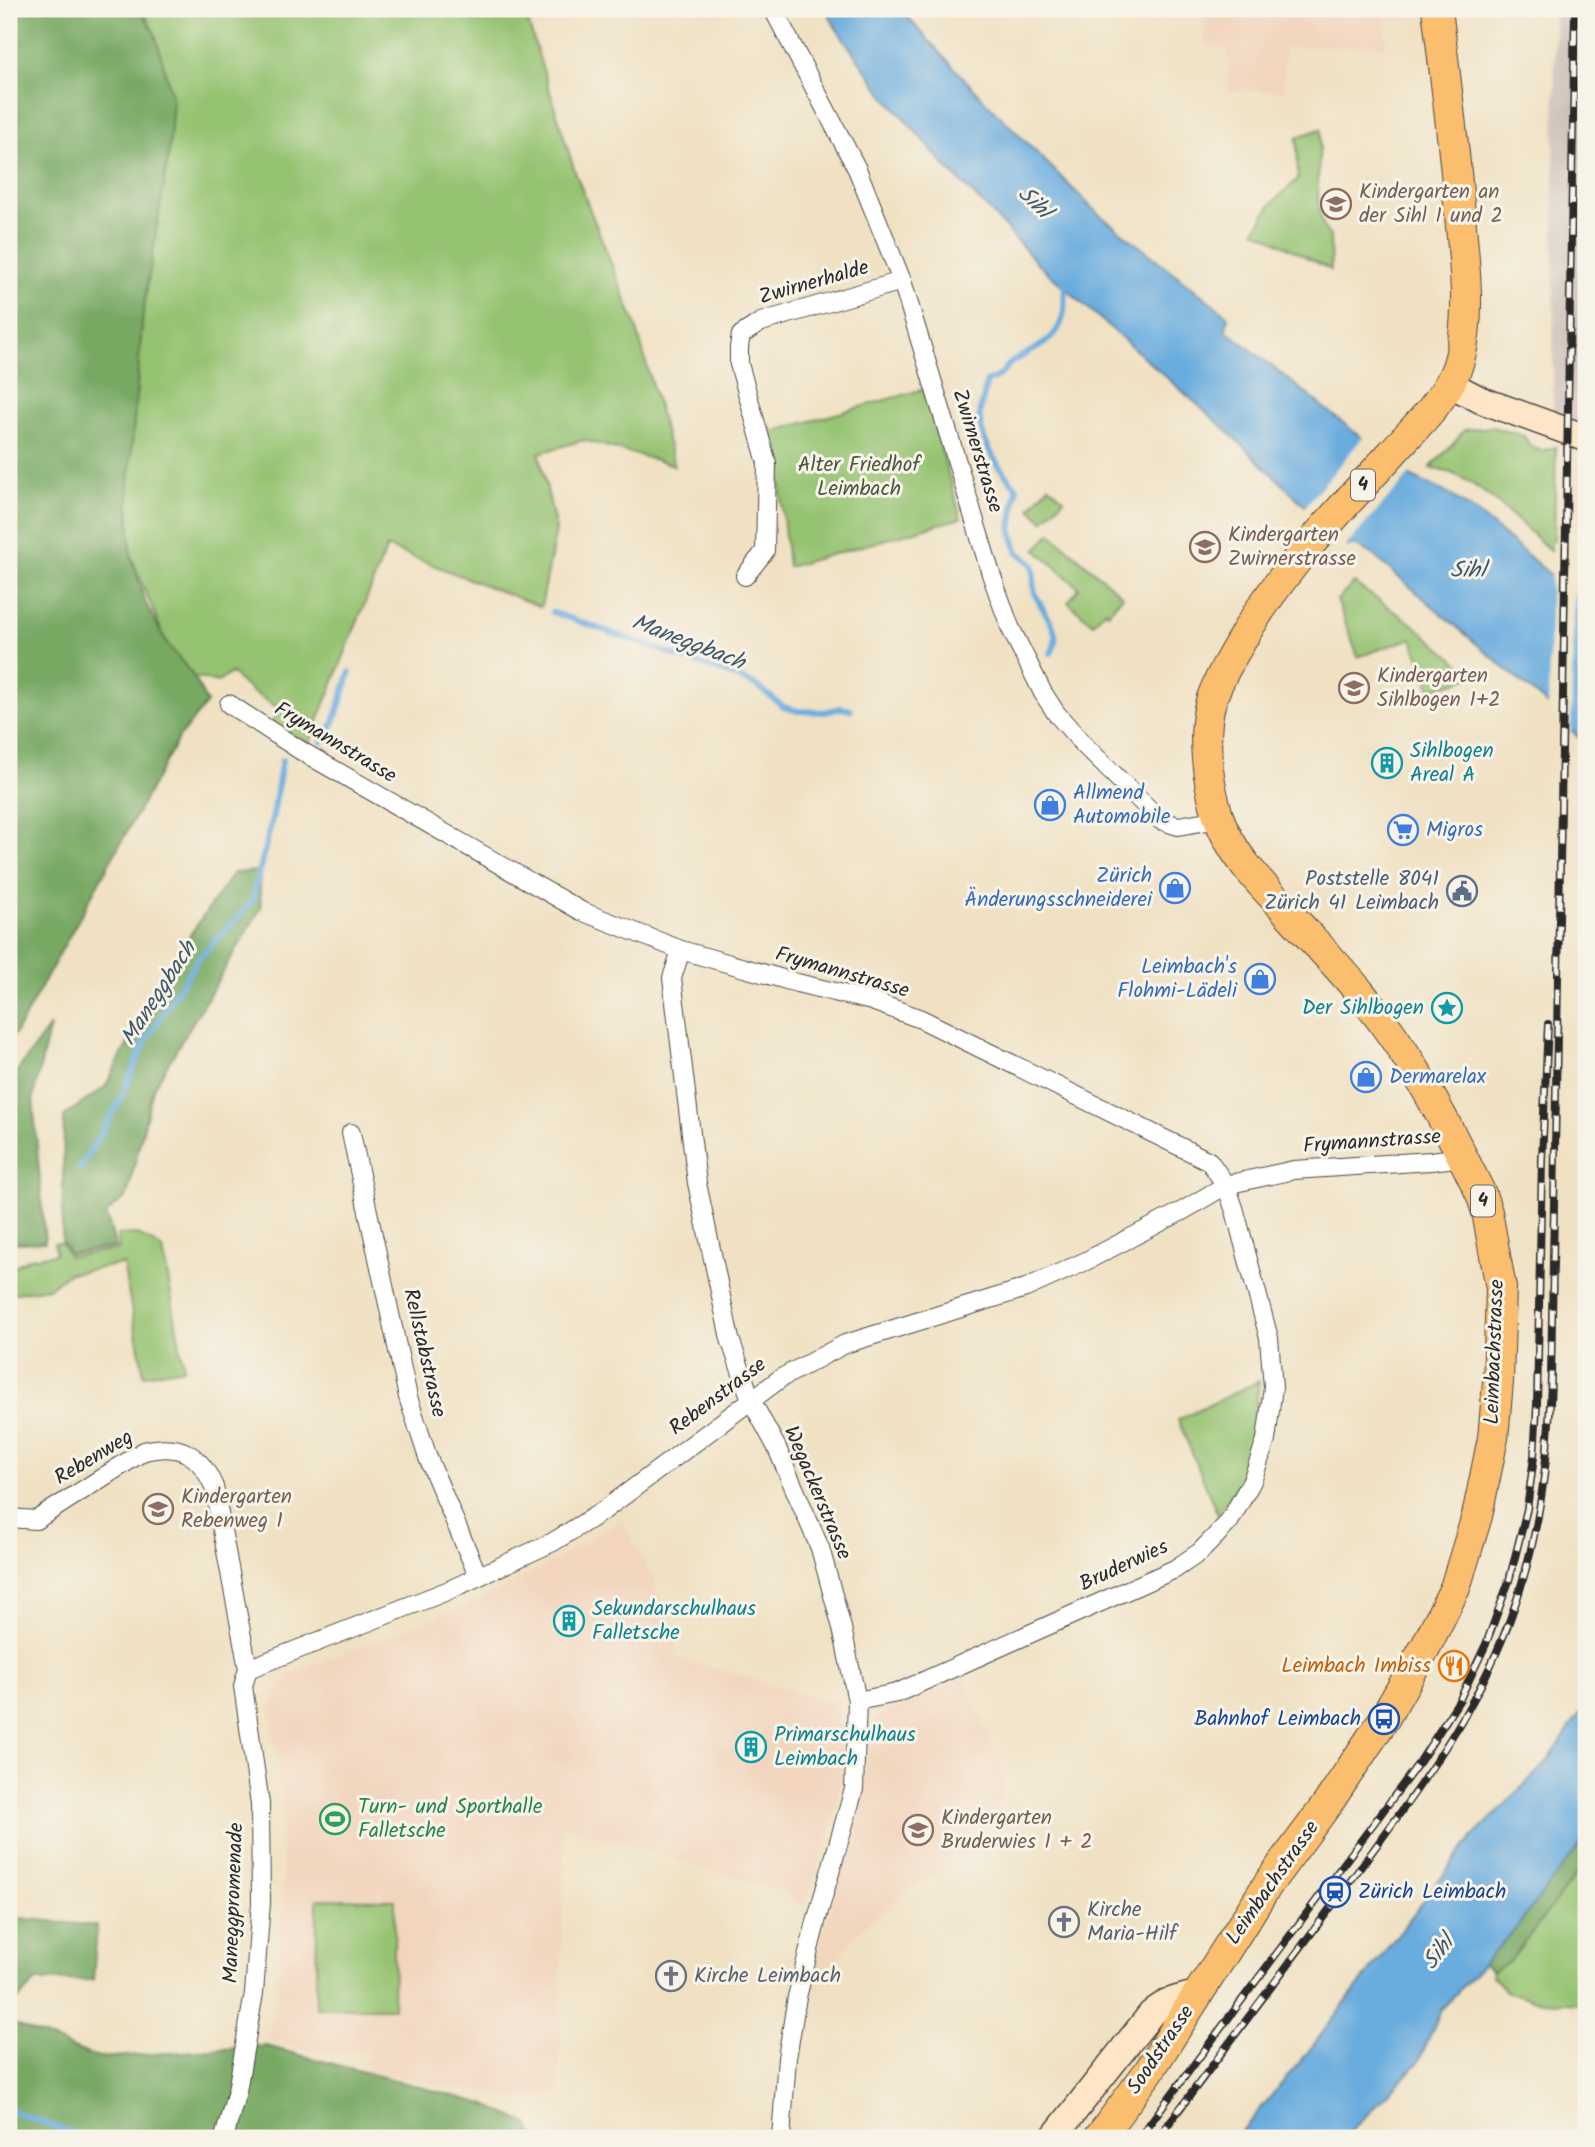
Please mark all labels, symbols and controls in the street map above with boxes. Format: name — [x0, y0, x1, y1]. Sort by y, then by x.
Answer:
place label: Kindergarten an der Sihl 1 und 2 — [1359, 176, 1503, 233]
water label: Sihl — [1009, 178, 1062, 231]
school or university icon: Kindergarten an der Sihl 1 und 2 — [1319, 187, 1353, 221]
street label: Zwirnerhalde — [755, 251, 873, 314]
street label: Zwirnerstrasse — [943, 385, 1012, 518]
park label: Alter Friedhof Leimbach — [798, 449, 922, 506]
road number: 4 — [1351, 470, 1375, 500]
place label: Kindergarten Zwirnerstrasse — [1228, 519, 1356, 576]
school or university icon: Kindergarten Zwirnerstrasse — [1188, 530, 1222, 564]
water label: Sihl — [1450, 553, 1490, 589]
water label: Maneggbach — [626, 605, 751, 682]
place label: Kindergarten Sihlbogen 1+2 — [1377, 660, 1501, 717]
school or university icon: Kindergarten Sihlbogen 1+2 — [1337, 671, 1371, 705]
street label: Frymannstrasse — [267, 693, 403, 793]
place label: Sihlbogen Areal A — [1410, 735, 1494, 792]
building icon: Sihlbogen Areal A — [1370, 746, 1404, 780]
place label: Allmend Automobile — [1073, 777, 1171, 834]
shop icon: Allmend Automobile — [1033, 788, 1067, 822]
supermarket icon: Migros — [1386, 813, 1420, 847]
place label: Migros — [1426, 814, 1483, 847]
place label: Zürich Änderungsschneiderei — [964, 860, 1153, 917]
place label: Poststelle 8041 Zürich 41 Leimbach — [1264, 863, 1439, 920]
shop icon: Zürich Änderungsschneiderei — [1158, 871, 1192, 905]
public building icon: Poststelle 8041 Zürich 41 Leimbach — [1445, 874, 1479, 908]
water label: Maneggbach — [112, 933, 207, 1054]
street label: Frymannstrasse — [771, 938, 913, 1008]
place label: Leimbach's Flohmi-Lädeli — [1117, 951, 1238, 1008]
shop icon: Leimbach's Flohmi-Lädeli — [1243, 962, 1277, 996]
place icon: Der Sihlbogen — [1430, 991, 1464, 1025]
place label: Der Sihlbogen — [1302, 992, 1424, 1025]
shop icon: Dermarelax — [1349, 1060, 1383, 1094]
place label: Dermarelax — [1389, 1061, 1487, 1094]
street label: Frymannstrasse — [1302, 1121, 1443, 1163]
road number: 4 — [1471, 1186, 1495, 1217]
street label: Leimbachstrasse — [1476, 1278, 1514, 1425]
street label: Rellstabstrasse — [393, 1285, 455, 1421]
street label: Rebenstrasse — [662, 1349, 774, 1445]
street label: Rebenweg — [48, 1421, 140, 1495]
street label: Wegackerstrasse — [774, 1421, 860, 1566]
place label: Kindergarten Rebenweg 1 — [181, 1481, 292, 1538]
school or university icon: Kindergarten Rebenweg 1 — [141, 1492, 175, 1526]
street label: Bruderwies — [1074, 1531, 1174, 1601]
place label: Sekundarschulhaus Falletsche — [592, 1593, 756, 1650]
building icon: Sekundarschulhaus Falletsche — [552, 1604, 586, 1638]
restaurant icon: Leimbach Imbiss — [1437, 1649, 1471, 1683]
place label: Leimbach Imbiss — [1281, 1650, 1431, 1683]
bus stop icon: Bahnhof Leimbach — [1367, 1702, 1401, 1736]
place label: Bahnhof Leimbach — [1194, 1703, 1361, 1736]
place label: Primarschulhaus Leimbach — [774, 1719, 916, 1776]
building icon: Primarschulhaus Leimbach — [734, 1730, 768, 1764]
place label: Turn- und Sporthalle Falletsche — [358, 1791, 543, 1848]
sports icon: Turn- und Sporthalle Falletsche — [318, 1802, 352, 1836]
place label: Kindergarten Bruderwies 1 + 2 — [941, 1802, 1093, 1859]
school or university icon: Kindergarten Bruderwies 1 + 2 — [901, 1813, 935, 1847]
street label: Leimbachstrasse — [1218, 1814, 1329, 1952]
street label: Maneggpromenade — [215, 1822, 253, 1984]
station icon: Zürich Leimbach — [1318, 1875, 1352, 1909]
place label: Zürich Leimbach — [1358, 1876, 1506, 1909]
place label: Kirche Maria-Hilf — [1087, 1894, 1179, 1951]
church icon: Kirche Maria-Hilf — [1047, 1905, 1081, 1939]
water label: Sihl — [1414, 1924, 1467, 1978]
church icon: Kirche Leimbach — [654, 1959, 688, 1993]
place label: Kirche Leimbach — [694, 1960, 841, 1993]
street label: Soodstrasse — [1119, 1998, 1203, 2101]

